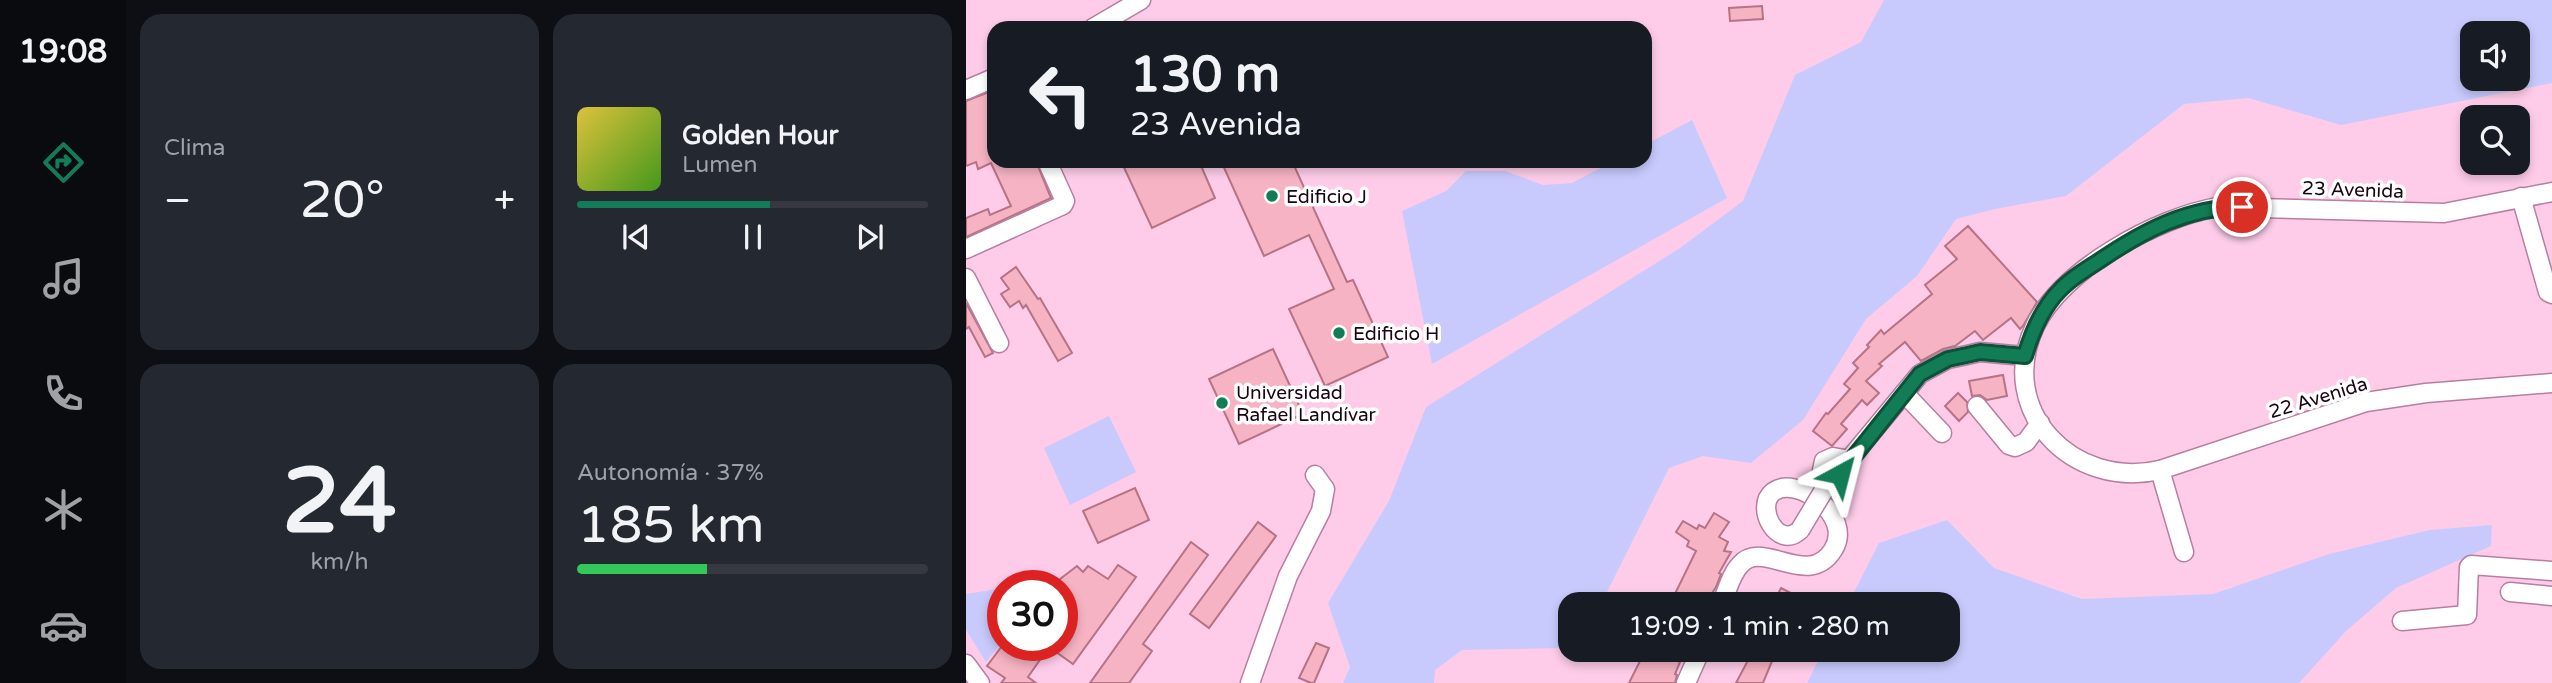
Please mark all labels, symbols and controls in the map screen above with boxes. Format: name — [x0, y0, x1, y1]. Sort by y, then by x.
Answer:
map controls — [2460, 21, 2530, 175]
button: sound — [2460, 21, 2530, 91]
text: 19:08 — [19, 33, 107, 71]
text: 130 m — [1130, 46, 1280, 105]
icon: left — [1015, 49, 1106, 140]
button: search — [2460, 105, 2530, 175]
text: 23 Avenida — [1130, 106, 1302, 144]
text: Golden Hour — [682, 120, 839, 151]
text: Clima — [164, 134, 225, 162]
icon: directions — [39, 138, 88, 187]
text: Lumen — [682, 151, 757, 179]
text: 20° — [300, 169, 385, 232]
pin — [2212, 177, 2272, 237]
street label: 23 Avenida — [2302, 177, 2404, 203]
text: − — [164, 178, 191, 224]
text: + — [494, 178, 515, 224]
place label: Edificio J — [1286, 186, 1367, 208]
marker: Edificio J — [1264, 188, 1280, 204]
icon: arrive — [2223, 188, 2261, 226]
icon: previous — [617, 218, 655, 256]
icon: pause — [734, 218, 772, 256]
icon: next — [851, 218, 889, 256]
icon: music — [39, 254, 88, 303]
place label: Edificio H — [1353, 323, 1439, 345]
marker: Edificio H — [1331, 325, 1347, 341]
icon: phone — [39, 369, 88, 418]
street label: 22 Avenida — [2266, 373, 2370, 423]
place label: Universidad Rafael Landívar — [1236, 382, 1377, 426]
marker: Universidad Rafael Landívar — [1214, 395, 1230, 411]
position arrow — [1803, 437, 1877, 511]
text: 24 — [282, 447, 397, 557]
text: Autonomía · 37% — [577, 459, 764, 487]
icon: climate — [39, 485, 88, 534]
text: 185 km — [577, 494, 765, 557]
text: km/h — [311, 548, 368, 576]
speed limit sign: 30 — [987, 570, 1078, 661]
icon: car — [39, 601, 88, 650]
text: 19:09 · 1 min · 280 m — [1628, 611, 1890, 642]

